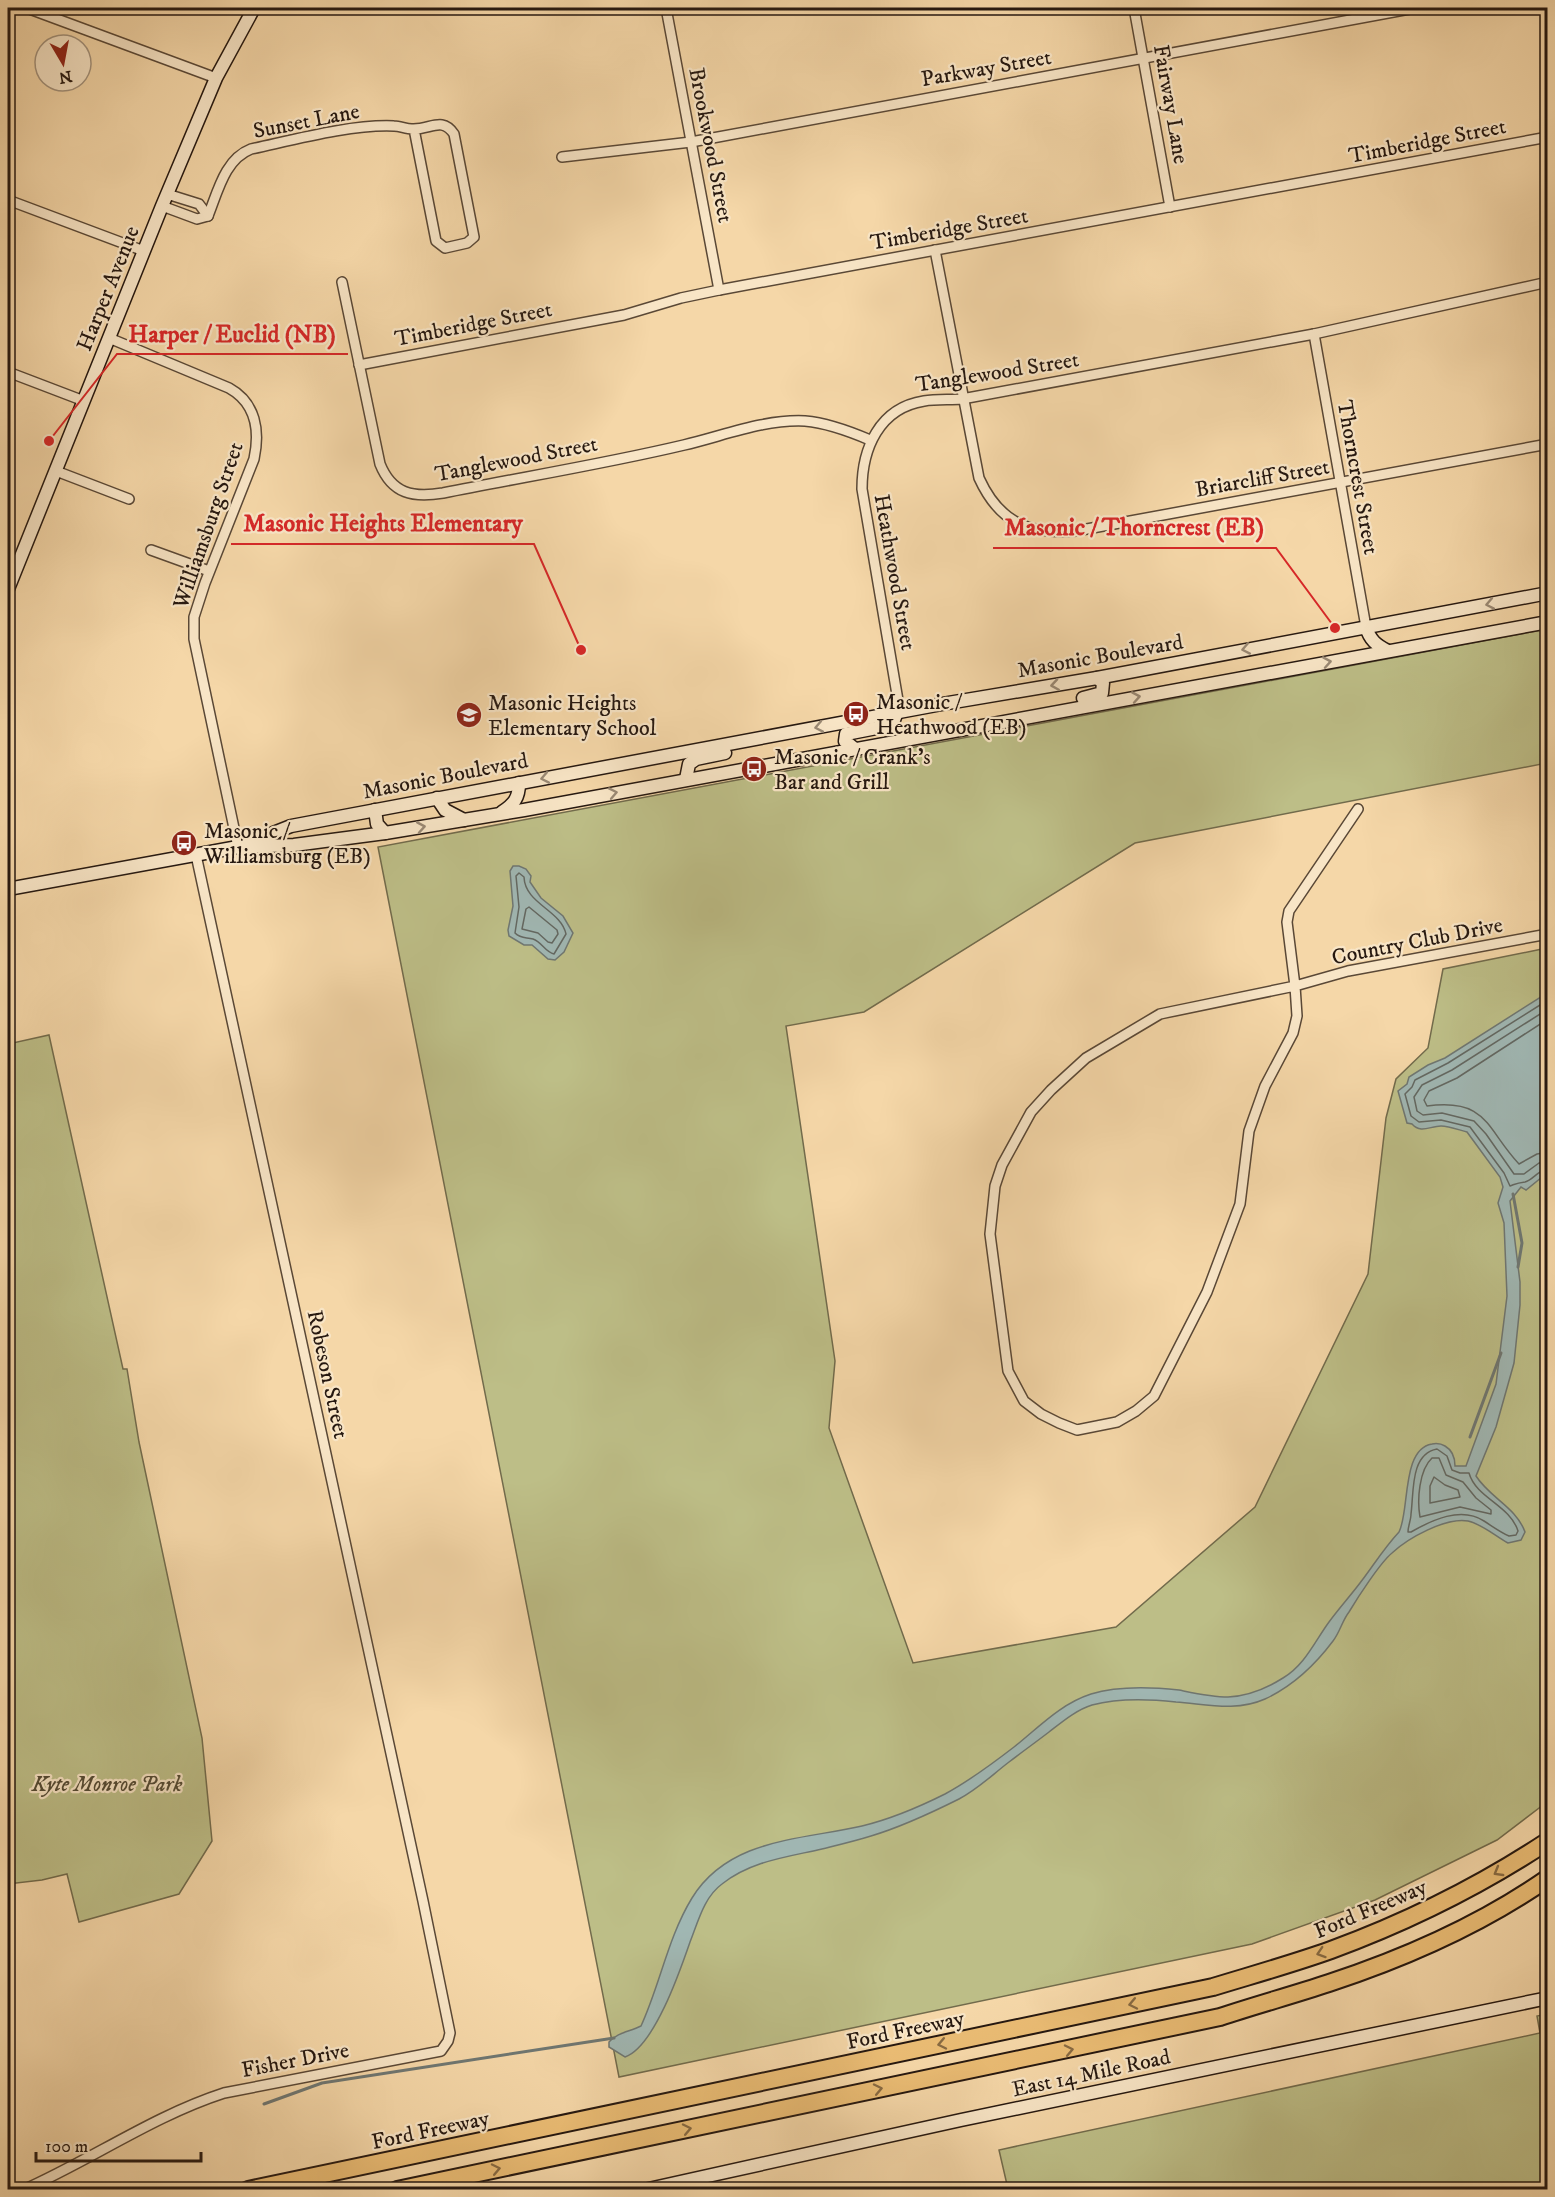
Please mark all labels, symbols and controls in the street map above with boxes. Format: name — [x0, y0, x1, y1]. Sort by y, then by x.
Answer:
north arrow — [33, 33, 93, 93]
street label: Fairway Lane — [1147, 43, 1194, 166]
street label: Parkway Street — [919, 44, 1053, 93]
street label: Brookwood Street — [682, 65, 739, 225]
text: N — [57, 66, 74, 88]
street label: Sunset Lane — [251, 98, 362, 145]
street label: Timberidge Street — [1346, 113, 1508, 170]
street label: Timberidge Street — [868, 202, 1030, 257]
street label: Harper Avenue — [71, 222, 146, 355]
street label: Timberidge Street — [392, 296, 554, 353]
callout: Harper / Euclid (NB) — [117, 312, 348, 354]
text: Harper / Euclid (NB) — [128, 320, 336, 350]
street label: Tanglewood Street — [914, 346, 1081, 399]
street label: Thorncrest Street — [1331, 398, 1384, 557]
street label: Tanglewood Street — [433, 430, 600, 488]
street label: Williamsburg Street — [167, 439, 250, 613]
street label: Briarcliff Street — [1193, 453, 1332, 504]
street label: Heathwood Street — [867, 492, 922, 653]
callout: Masonic Heights Elementary — [231, 502, 534, 544]
callout: Masonic / Thorncrest (EB) — [993, 506, 1276, 548]
text: Masonic Heights Elementary — [243, 509, 523, 539]
text: Masonic / Thorncrest (EB) — [1004, 513, 1264, 543]
one-way arrow — [1485, 597, 1495, 609]
street label: Masonic Boulevard — [1015, 629, 1185, 684]
one-way arrow — [1242, 642, 1252, 655]
one-way arrow — [1322, 656, 1332, 669]
one-way arrow — [1050, 679, 1059, 691]
place label: Masonic / Heathwood (EB) — [876, 689, 1026, 741]
place label: Masonic Heights Elementary School — [488, 690, 657, 742]
one-way arrow — [1130, 691, 1140, 704]
bus stop icon: Masonic / Heathwood (EB) — [841, 699, 871, 729]
school or university icon: Masonic Heights Elementary School — [454, 700, 484, 730]
one-way arrow — [814, 720, 824, 733]
place label: Masonic / Crank's Bar and Grill — [774, 744, 931, 796]
street label: Masonic Boulevard — [360, 747, 530, 806]
bus stop icon: Masonic / Crank's Bar and Grill — [739, 754, 769, 784]
one-way arrow — [540, 771, 550, 784]
one-way arrow — [608, 787, 618, 800]
place label: Masonic / Williamsburg (EB) — [203, 818, 371, 870]
one-way arrow — [416, 821, 426, 834]
bus stop icon: Masonic / Williamsburg (EB) — [169, 828, 199, 858]
street label: Country Club Drive — [1330, 912, 1505, 971]
street label: Robeson Street — [301, 1307, 354, 1441]
park label: Kyte Monroe Park — [31, 1771, 183, 1798]
one-way arrow — [1494, 1865, 1504, 1876]
street label: Ford Freeway — [1310, 1873, 1431, 1945]
one-way arrow — [1316, 1946, 1327, 1958]
one-way arrow — [1128, 1997, 1138, 2010]
street label: Ford Freeway — [844, 2005, 967, 2056]
street label: Fisher Drive — [239, 2037, 351, 2084]
one-way arrow — [937, 2037, 947, 2050]
street label: East 14 Mile Road — [1010, 2044, 1173, 2103]
one-way arrow — [1063, 2044, 1073, 2057]
one-way arrow — [872, 2084, 882, 2097]
street label: Ford Freeway — [369, 2105, 492, 2156]
one-way arrow — [681, 2124, 691, 2137]
scale bar — [36, 2125, 201, 2163]
text: 100 m — [45, 2136, 88, 2158]
one-way arrow — [491, 2164, 501, 2177]

